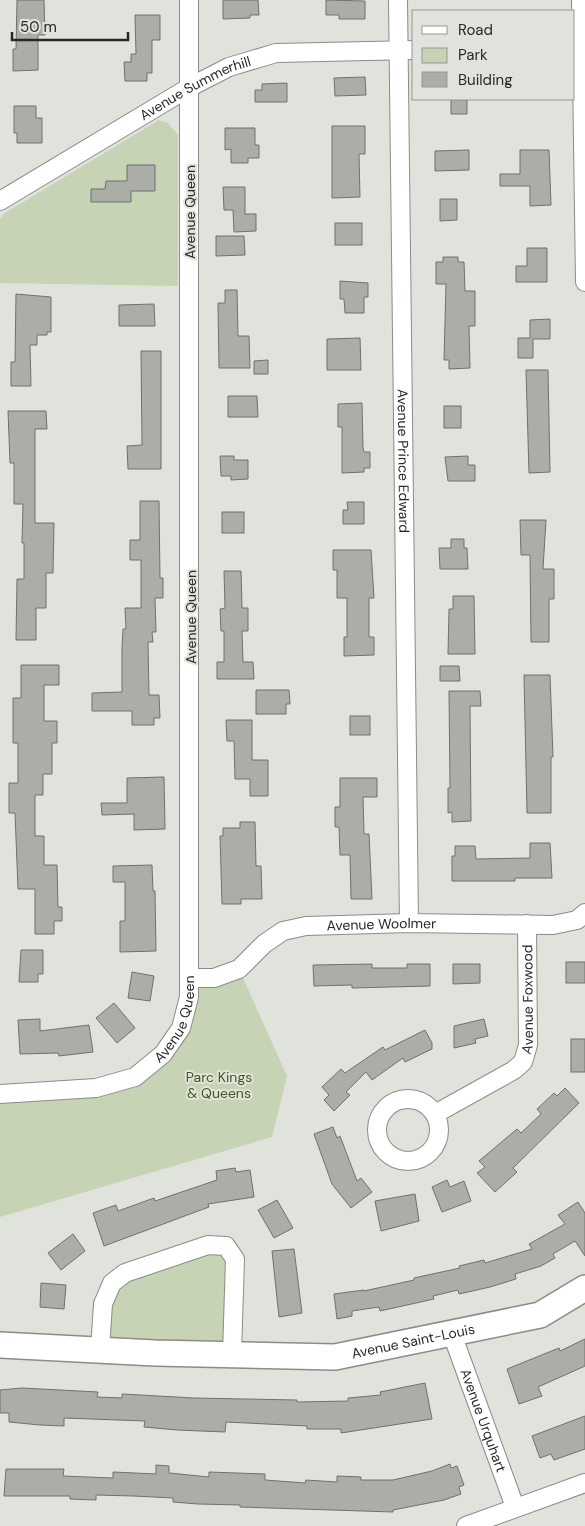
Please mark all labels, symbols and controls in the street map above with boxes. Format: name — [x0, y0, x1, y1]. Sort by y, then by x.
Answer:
scale bar — [12, 10, 129, 42]
legend — [412, 10, 575, 100]
text: 50 m — [20, 17, 57, 37]
text: Road — [458, 20, 493, 40]
text: Park — [458, 45, 488, 65]
street label: Avenue Summerhill — [136, 52, 253, 124]
text: Building — [458, 70, 513, 90]
street label: Avenue Queen — [181, 165, 199, 259]
street label: Avenue Prince Edward — [394, 389, 413, 533]
street label: Avenue Queen — [182, 570, 200, 664]
street label: Avenue Woolmer — [326, 914, 436, 934]
street label: Avenue Foxwood — [517, 944, 537, 1056]
street label: Avenue Queen — [150, 975, 198, 1067]
park label: Parc Kings & Queens — [186, 1068, 252, 1102]
street label: Avenue Saint-Louis — [350, 1320, 476, 1362]
street label: Avenue Urquhart — [456, 1366, 511, 1475]

